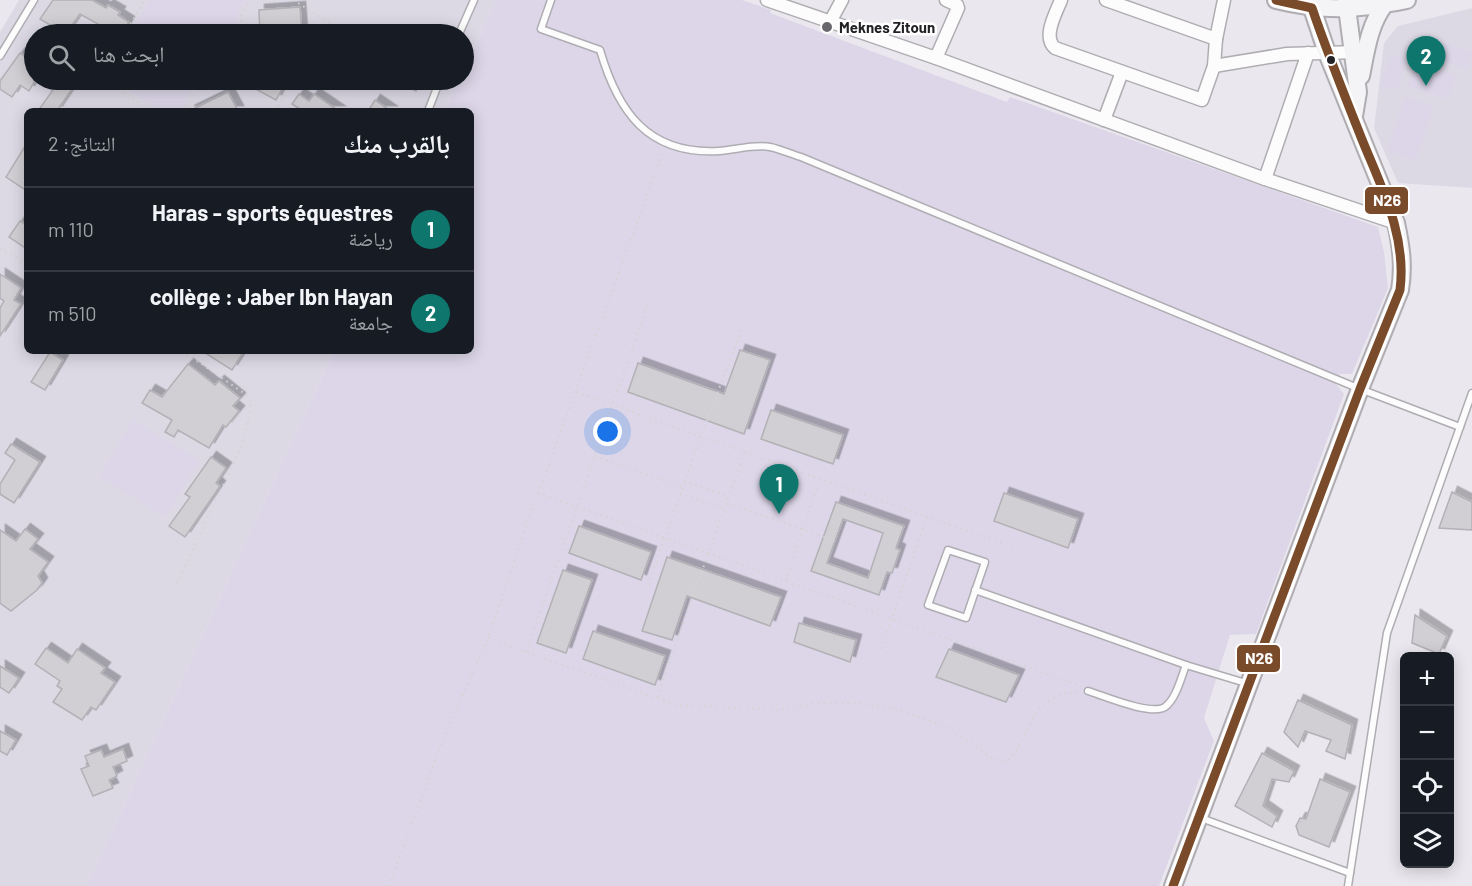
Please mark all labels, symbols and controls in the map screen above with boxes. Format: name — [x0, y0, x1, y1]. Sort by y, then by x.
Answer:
place label: Meknes Zitoun — [839, 18, 935, 36]
marker: Meknes Zitoun — [820, 20, 834, 34]
search box — [24, 24, 474, 90]
pin: 2 — [1406, 36, 1446, 86]
text: ابحث هنا — [93, 40, 164, 66]
icon: search — [45, 41, 78, 74]
unlabelled marker — [1325, 54, 1337, 66]
text: بالقرب منك — [343, 127, 450, 158]
text: النتائج: 2 — [48, 131, 115, 155]
line badge: N26 — [1364, 186, 1409, 215]
text: N26 — [1373, 190, 1401, 209]
text: Haras - sports équestres — [152, 199, 393, 225]
text: 110 m — [48, 217, 94, 241]
text: 1 — [427, 217, 434, 241]
text: رياضة — [349, 226, 393, 250]
text: collège : Jaber Ibn Hayan — [150, 283, 393, 309]
text: 510 m — [48, 301, 97, 325]
text: 2 — [425, 301, 436, 325]
text: جامعة — [349, 310, 393, 334]
your location — [593, 417, 622, 446]
pin: 1 — [760, 464, 798, 514]
line badge: N26 — [1236, 644, 1281, 673]
text: N26 — [1245, 648, 1273, 667]
map controls — [1400, 652, 1454, 868]
button: + — [1400, 652, 1454, 706]
button: − — [1400, 706, 1454, 760]
button: locate — [1400, 760, 1454, 814]
button: layers — [1400, 814, 1454, 868]

